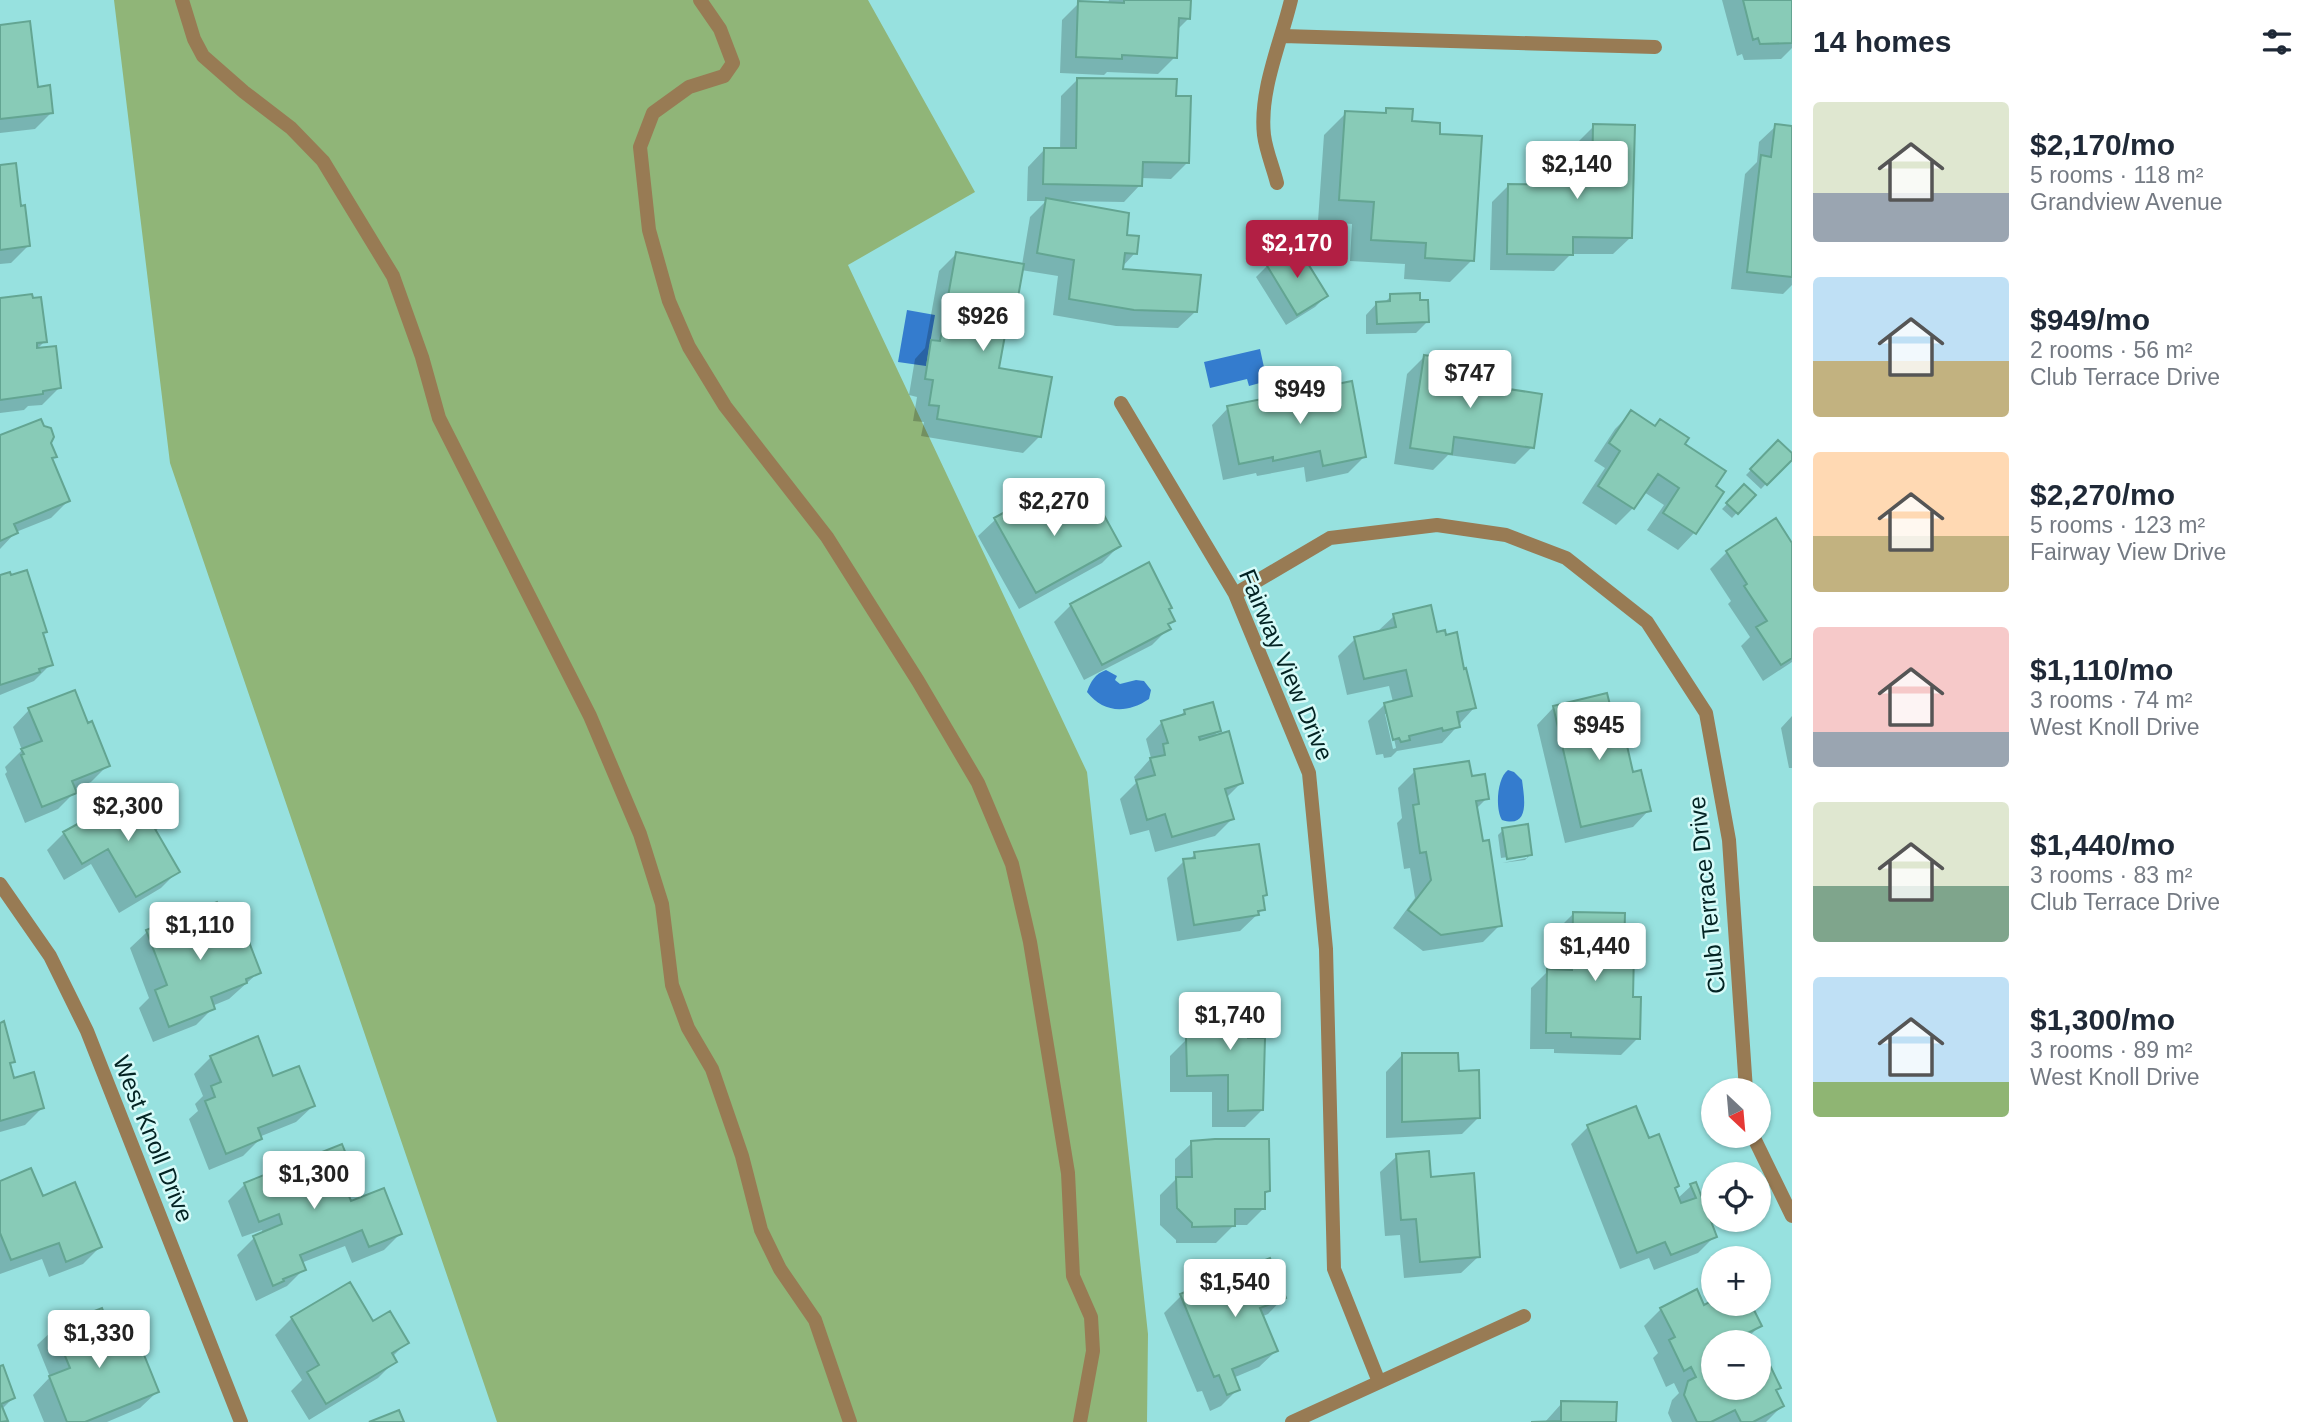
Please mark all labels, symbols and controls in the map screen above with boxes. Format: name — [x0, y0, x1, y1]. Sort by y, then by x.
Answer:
icon: filters — [2258, 23, 2296, 61]
text: 14 homes — [1813, 25, 1951, 58]
text: $2,170/mo — [2030, 128, 2175, 161]
icon: home — [1869, 130, 1953, 214]
pin: $2,140 — [1520, 142, 1634, 201]
text: $2,140 — [1542, 151, 1612, 177]
text: 5 rooms · 118 m² — [2030, 162, 2203, 188]
text: Grandview Avenue — [2030, 189, 2223, 215]
pin: $2,170 — [1240, 220, 1354, 280]
text: $2,170 — [1262, 230, 1332, 256]
pin: $926 — [942, 294, 1024, 353]
text: $926 — [957, 303, 1009, 329]
text: $949/mo — [2030, 303, 2150, 336]
icon: home — [1869, 305, 1953, 389]
text: 2 rooms · 56 m² — [2030, 337, 2192, 363]
pin: $747 — [1429, 350, 1511, 410]
text: $747 — [1444, 360, 1496, 386]
text: Club Terrace Drive — [2030, 364, 2220, 390]
pin: $949 — [1259, 366, 1341, 426]
text: $949 — [1274, 376, 1326, 402]
pin: $2,270 — [997, 478, 1111, 538]
text: $2,270/mo — [2030, 478, 2175, 511]
icon: home — [1869, 480, 1953, 564]
text: $2,270 — [1019, 488, 1089, 514]
text: 5 rooms · 123 m² — [2030, 512, 2205, 538]
text: Fairway View Drive — [2030, 539, 2226, 565]
street label: Fairway View Drive — [1234, 565, 1339, 764]
text: $1,110/mo — [2030, 653, 2173, 686]
icon: home — [1869, 655, 1953, 739]
text: 3 rooms · 74 m² — [2030, 687, 2192, 713]
pin: $945 — [1558, 702, 1640, 762]
text: $945 — [1573, 712, 1625, 738]
text: West Knoll Drive — [2030, 714, 2200, 740]
pin: $2,300 — [71, 784, 185, 843]
text: $2,300 — [93, 793, 163, 819]
street label: Club Terrace Drive — [1683, 795, 1730, 995]
text: $1,440/mo — [2030, 828, 2175, 861]
icon: home — [1869, 830, 1953, 914]
text: 3 rooms · 83 m² — [2030, 862, 2192, 888]
text: Club Terrace Drive — [2030, 889, 2220, 915]
pin: $1,110 — [143, 902, 257, 962]
text: $1,110 — [165, 912, 235, 938]
pin: $1,440 — [1538, 923, 1652, 983]
text: $1,440 — [1560, 933, 1630, 959]
pin: $1,740 — [1173, 992, 1287, 1052]
text: $1,740 — [1195, 1002, 1265, 1028]
text: $1,300/mo — [2030, 1003, 2175, 1036]
icon: home — [1869, 1005, 1953, 1089]
text: 3 rooms · 89 m² — [2030, 1037, 2192, 1063]
street label: West Knoll Drive — [108, 1052, 199, 1226]
text: West Knoll Drive — [2030, 1064, 2200, 1090]
north arrow — [1701, 1078, 1771, 1148]
map controls — [1701, 1078, 1771, 1400]
pin: $1,300 — [257, 1152, 371, 1211]
text: $1,300 — [279, 1161, 349, 1187]
button: locate — [1701, 1162, 1771, 1232]
button: + — [1701, 1246, 1771, 1316]
pin: $1,540 — [1178, 1260, 1292, 1319]
text: $1,540 — [1200, 1269, 1270, 1295]
pin: $1,330 — [42, 1310, 156, 1370]
text: $1,330 — [64, 1320, 134, 1346]
button: − — [1701, 1330, 1771, 1400]

